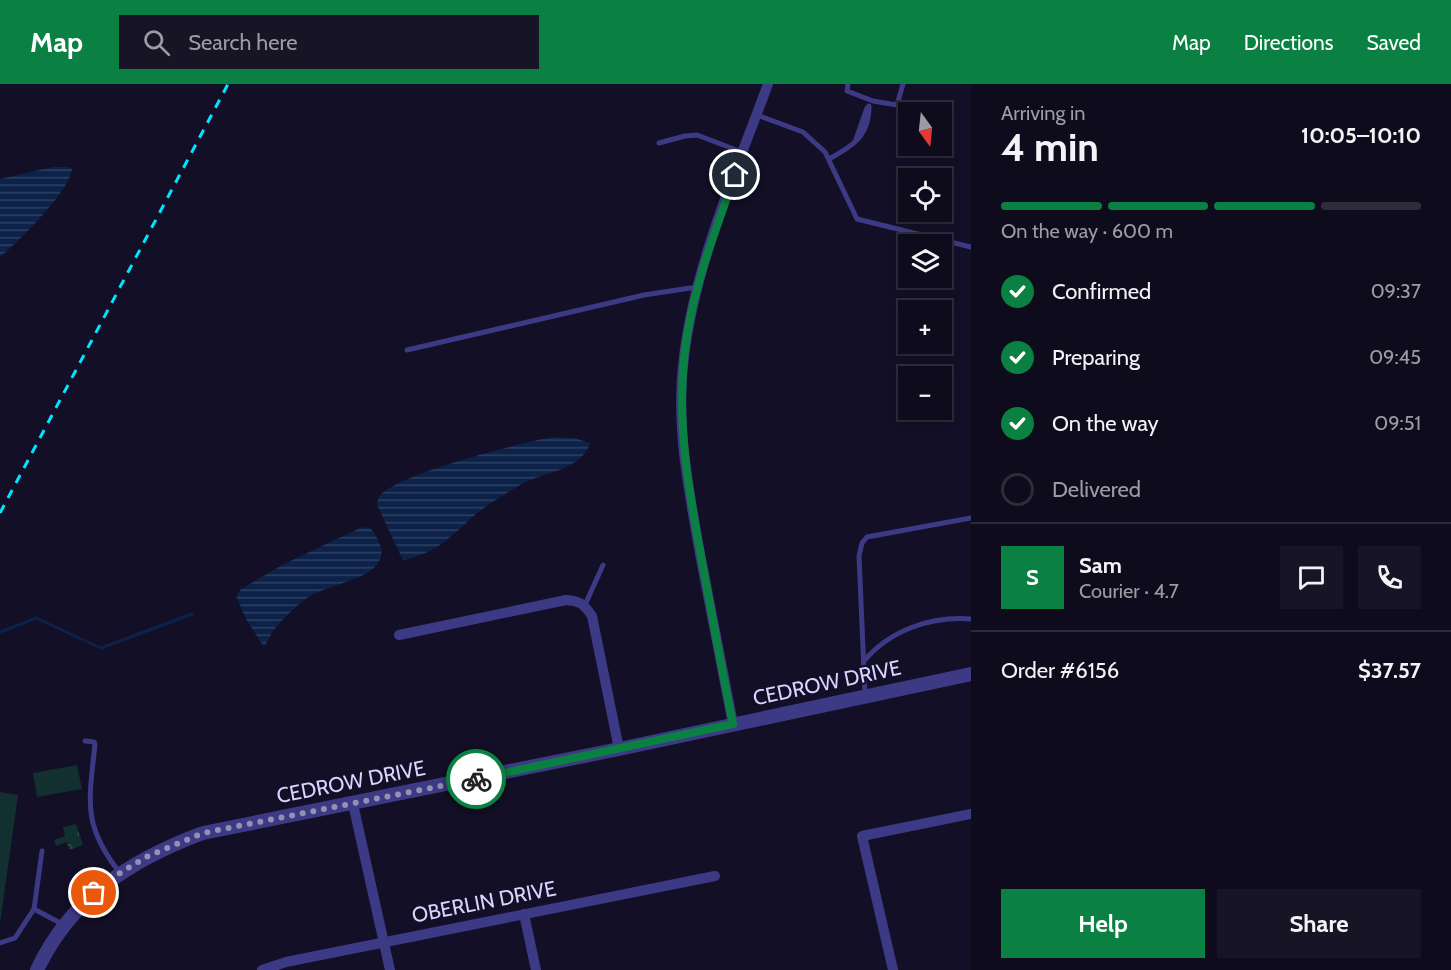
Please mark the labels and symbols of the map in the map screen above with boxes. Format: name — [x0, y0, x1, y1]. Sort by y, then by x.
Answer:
north arrow — [898, 102, 952, 156]
pin — [709, 149, 760, 200]
street label: CEDROW DRIVE — [751, 655, 903, 710]
courier — [446, 749, 506, 809]
street label: CEDROW DRIVE — [274, 755, 427, 808]
pin — [68, 867, 119, 918]
street label: OBERLIN DRIVE — [410, 875, 558, 928]

